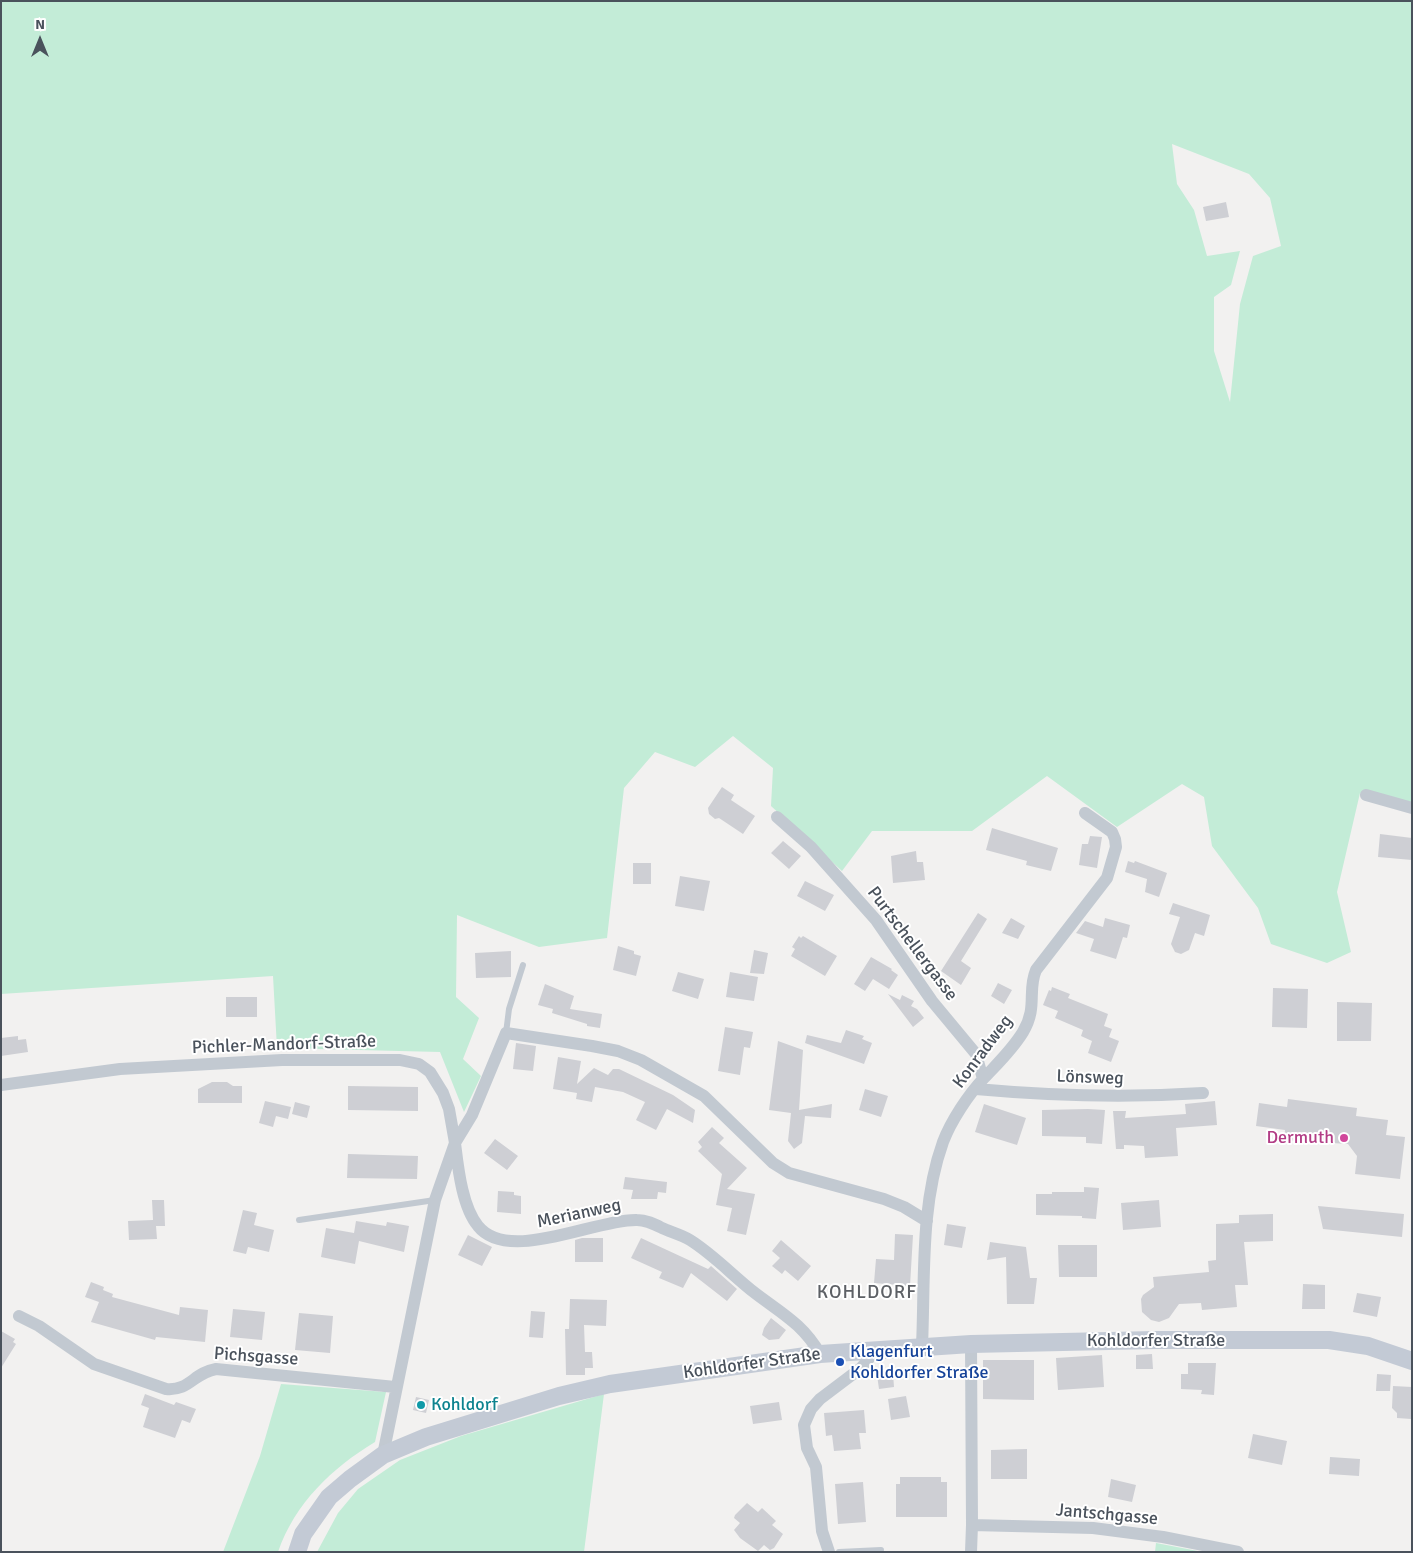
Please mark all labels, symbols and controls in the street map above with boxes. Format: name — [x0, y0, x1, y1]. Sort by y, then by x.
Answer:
north arrow — [15, 15, 65, 65]
text: N — [35, 16, 45, 33]
street label: Purtschellergasse — [862, 883, 962, 1005]
street label: Konradweg — [949, 1011, 1017, 1093]
street label: Pichler-Mandorf-Straße — [191, 1031, 377, 1059]
street label: Lönsweg — [1056, 1066, 1124, 1090]
place label: Dermuth — [1266, 1127, 1334, 1149]
marker: Dermuth — [1338, 1132, 1350, 1144]
street label: Merianweg — [535, 1195, 623, 1233]
district label: KOHLDORF — [816, 1282, 918, 1304]
street label: Kohldorfer Straße — [1087, 1330, 1225, 1352]
place label: Klagenfurt Kohldorfer Straße — [850, 1341, 988, 1384]
street label: Pichsgasse — [213, 1343, 299, 1371]
street label: Kohldorfer Straße — [682, 1344, 822, 1384]
marker: Klagenfurt Kohldorfer Straße — [834, 1356, 846, 1368]
place label: Kohldorf — [431, 1394, 498, 1416]
marker: Kohldorf — [415, 1399, 427, 1411]
street label: Jantschgasse — [1055, 1500, 1159, 1530]

